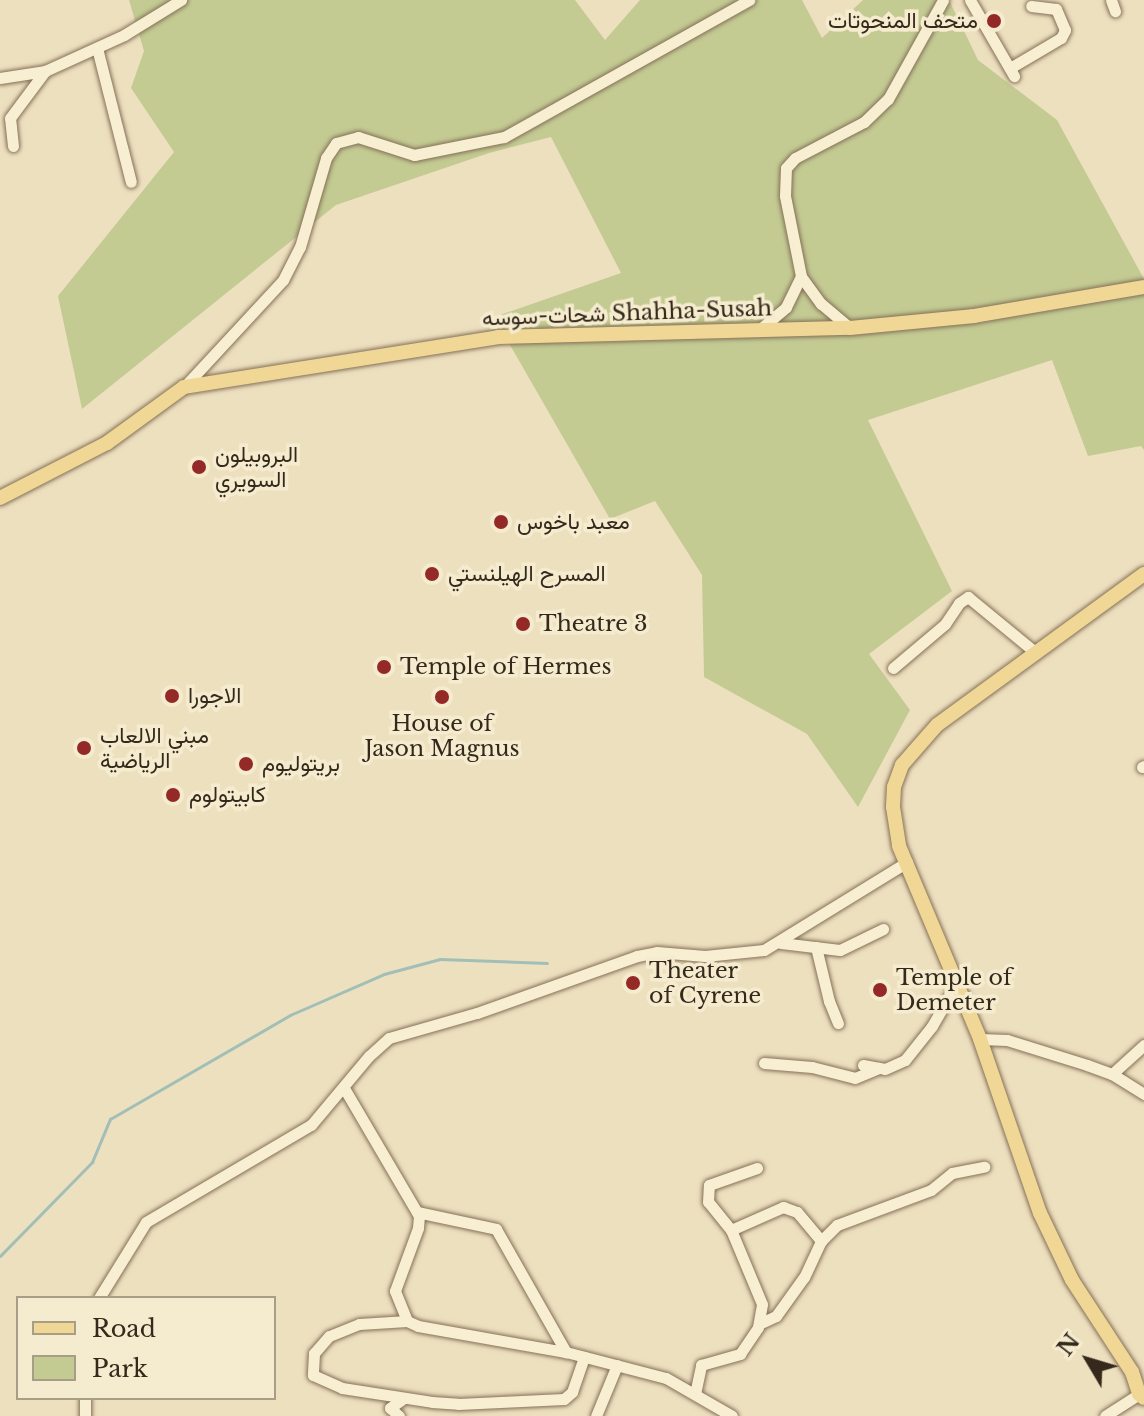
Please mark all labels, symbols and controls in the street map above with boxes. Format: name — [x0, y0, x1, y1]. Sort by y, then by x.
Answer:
place label: متحف المنحوتات — [828, 8, 978, 34]
marker: متحف المنحوتات — [985, 12, 1003, 30]
street label: شحات-سوسه Shahha-Susah — [482, 295, 772, 331]
place label: البروبيلون السويري — [215, 441, 298, 492]
marker: البروبيلون السويري — [190, 458, 208, 476]
place label: معبد باخوس — [517, 509, 630, 535]
marker: معبد باخوس — [492, 513, 510, 531]
place label: المسرح الهيلنستي — [448, 561, 606, 587]
marker: المسرح الهيلنستي — [423, 565, 441, 583]
place label: Theatre 3 — [539, 611, 648, 637]
marker: Theatre 3 — [514, 615, 532, 633]
place label: Temple of Hermes — [400, 654, 611, 680]
marker: Temple of Hermes — [375, 658, 393, 676]
place label: الاجورا — [188, 683, 241, 709]
marker: الاجورا — [163, 687, 181, 705]
marker: House of Jason Magnus — [433, 688, 451, 706]
place label: House of Jason Magnus — [364, 710, 520, 762]
place label: مبني الالعاب الرياضية — [100, 722, 209, 774]
marker: مبني الالعاب الرياضية — [75, 739, 93, 757]
place label: بريتوليوم — [262, 751, 340, 777]
marker: بريتوليوم — [237, 755, 255, 773]
place label: كابيتولوم — [189, 782, 266, 808]
marker: كابيتولوم — [164, 786, 182, 804]
place label: Theater of Cyrene — [649, 957, 761, 1008]
place label: Temple of Demeter — [896, 964, 1012, 1016]
marker: Theater of Cyrene — [624, 974, 642, 992]
marker: Temple of Demeter — [871, 981, 889, 999]
legend — [16, 1296, 276, 1400]
text: Road — [92, 1314, 156, 1343]
north arrow — [1048, 1320, 1128, 1400]
text: N — [1052, 1328, 1086, 1361]
text: Park — [92, 1354, 148, 1383]

